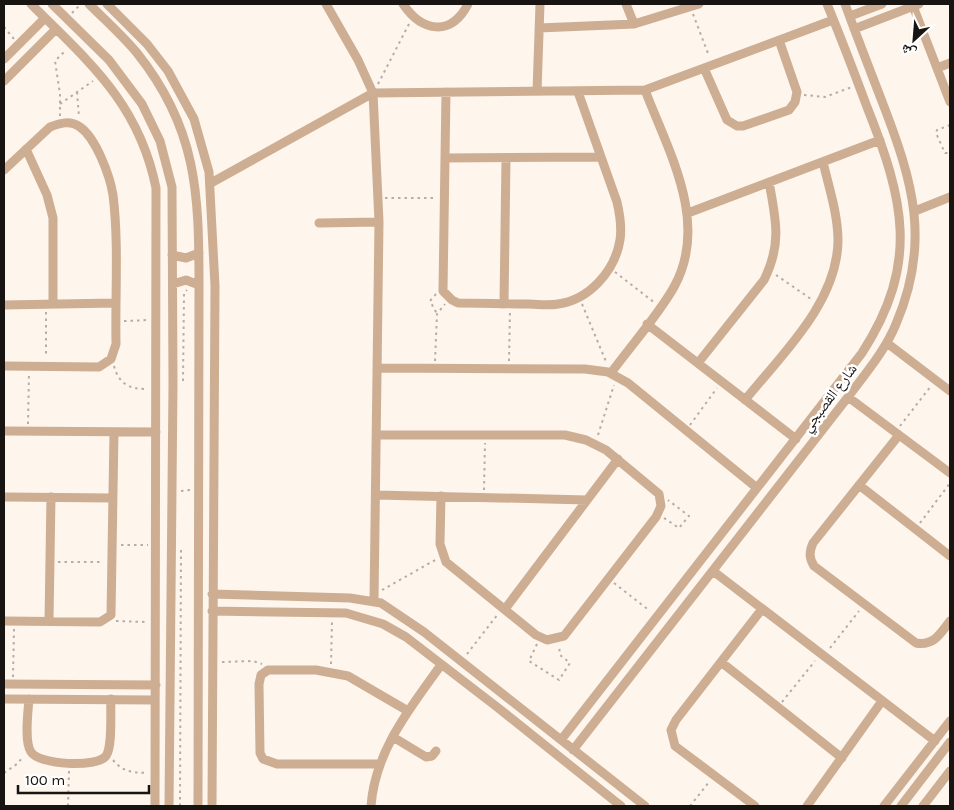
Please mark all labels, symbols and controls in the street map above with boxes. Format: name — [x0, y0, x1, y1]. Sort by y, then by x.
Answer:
north arrow — [889, 15, 939, 65]
text: ش — [898, 40, 919, 62]
street label: شارع القصبجي — [797, 360, 863, 437]
scale bar — [18, 762, 149, 794]
text: 100 m — [25, 771, 65, 789]

